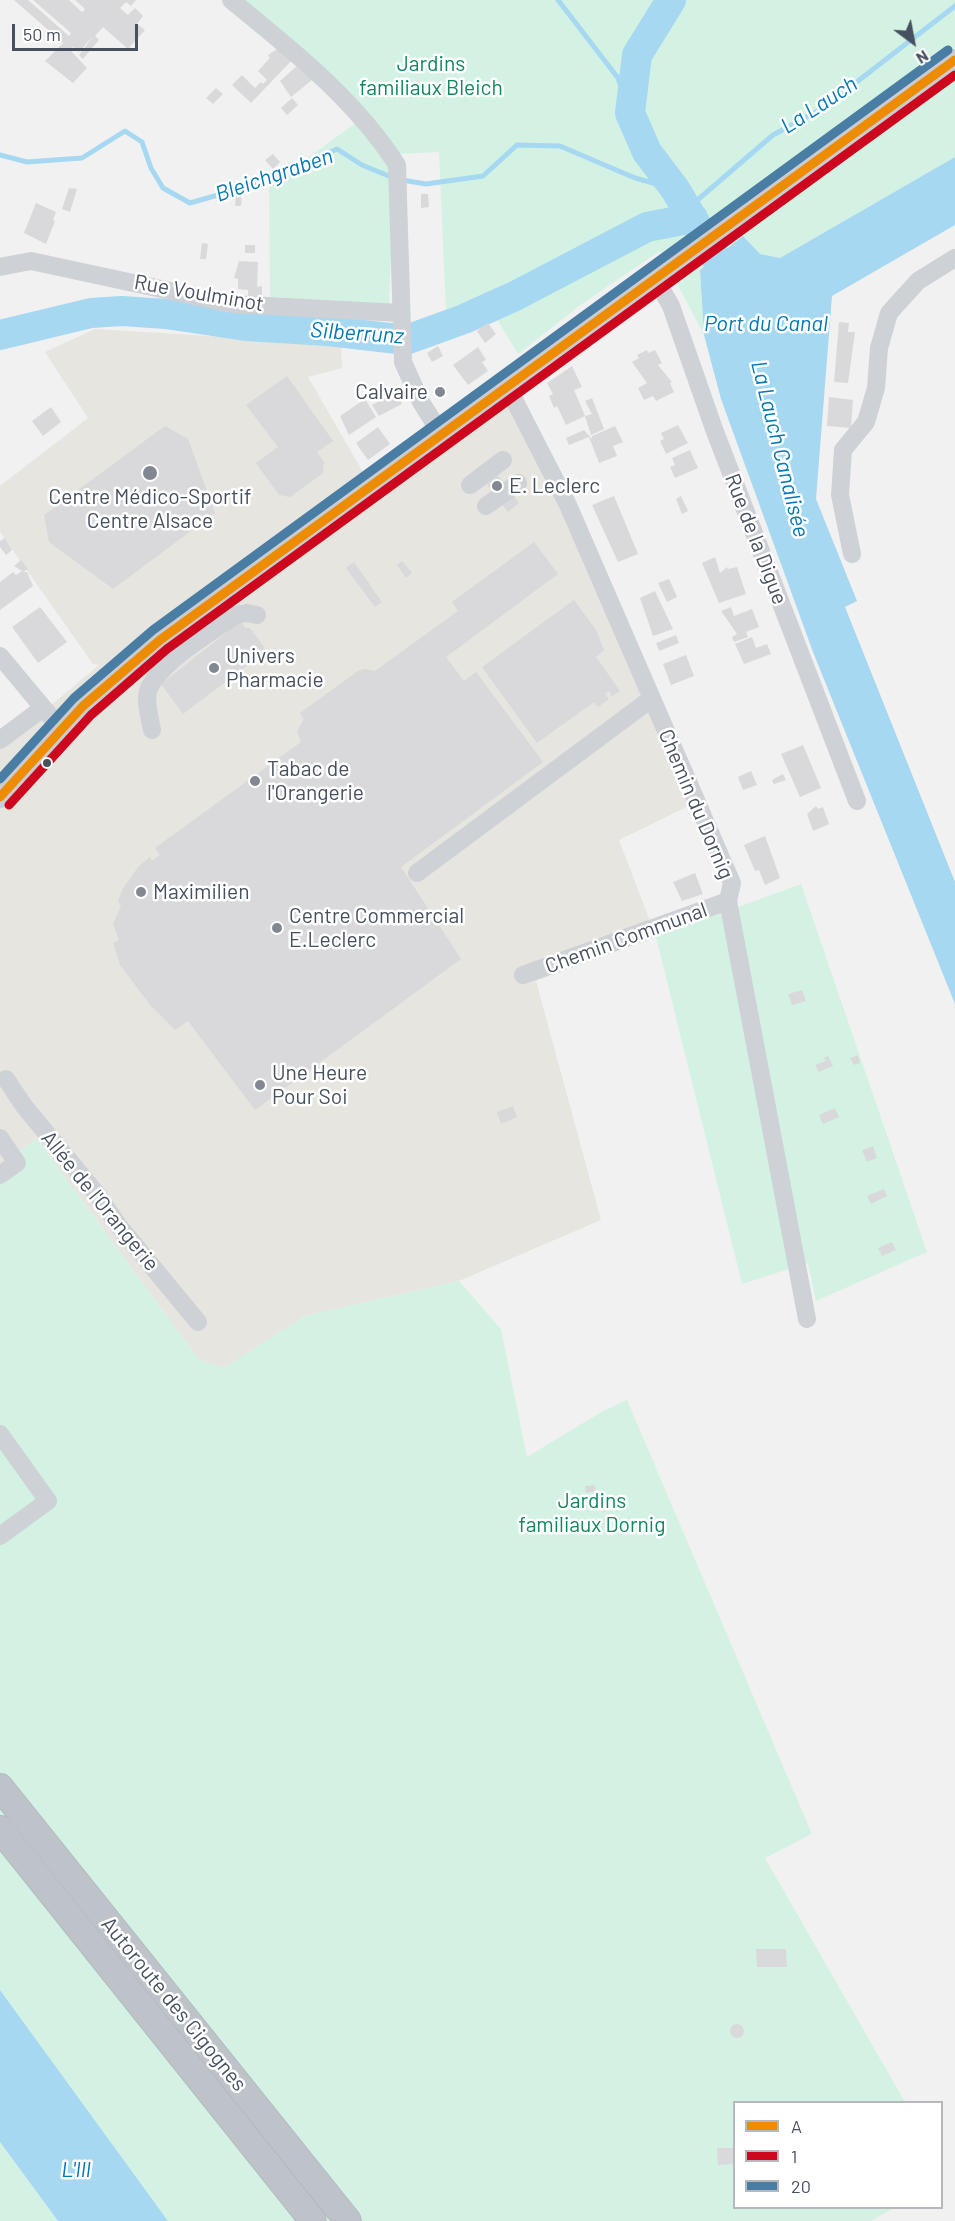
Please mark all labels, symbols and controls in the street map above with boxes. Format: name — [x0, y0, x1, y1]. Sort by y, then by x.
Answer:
scale bar — [15, 12, 141, 50]
north arrow — [883, 12, 943, 72]
text: 50 m — [23, 23, 61, 45]
text: N — [913, 47, 932, 69]
park label: Jardins familiaux Bleich — [359, 51, 503, 101]
water label: La Lauch — [776, 71, 862, 139]
water label: Bleichgraben — [212, 143, 336, 207]
street label: Rue Voulminot — [132, 269, 266, 317]
water label: Port du Canal — [704, 311, 828, 337]
water label: Silberrunz — [309, 317, 405, 349]
water label: La Lauch Canalisée — [745, 358, 815, 540]
place label: Calvaire — [355, 379, 428, 405]
marker: Calvaire — [433, 385, 447, 399]
marker: Centre Médico-Sportif Centre Alsace — [141, 464, 159, 482]
street label: Rue de la Digue — [719, 470, 793, 608]
place label: E. Leclerc — [509, 473, 600, 499]
marker: E. Leclerc — [490, 479, 504, 493]
place label: Centre Médico-Sportif Centre Alsace — [49, 484, 251, 534]
place label: Univers Pharmacie — [226, 643, 324, 693]
marker: Univers Pharmacie — [207, 661, 221, 675]
street label: Chemin du Dornig — [653, 725, 739, 883]
place label: Tabac de l'Orangerie — [267, 756, 364, 806]
unlabelled marker — [41, 757, 53, 769]
marker: Tabac de l'Orangerie — [248, 774, 262, 788]
place label: Maximilien — [153, 879, 250, 905]
marker: Maximilien — [134, 885, 148, 899]
street label: Chemin Communal — [542, 897, 710, 979]
place label: Centre Commercial E.Leclerc — [289, 903, 464, 953]
marker: Centre Commercial E.Leclerc — [270, 921, 284, 935]
place label: Une Heure Pour Soi — [272, 1060, 367, 1110]
marker: Une Heure Pour Soi — [253, 1078, 267, 1092]
street label: Allée de l'Orangerie — [36, 1126, 164, 1276]
park label: Jardins familiaux Dornig — [519, 1488, 665, 1538]
street label: Autoroute des Cigognes — [96, 1912, 252, 2096]
legend — [733, 2101, 943, 2209]
text: A — [791, 2115, 802, 2137]
text: 1 — [791, 2145, 797, 2167]
water label: L'Ill — [61, 2157, 91, 2183]
text: 20 — [791, 2175, 811, 2197]

